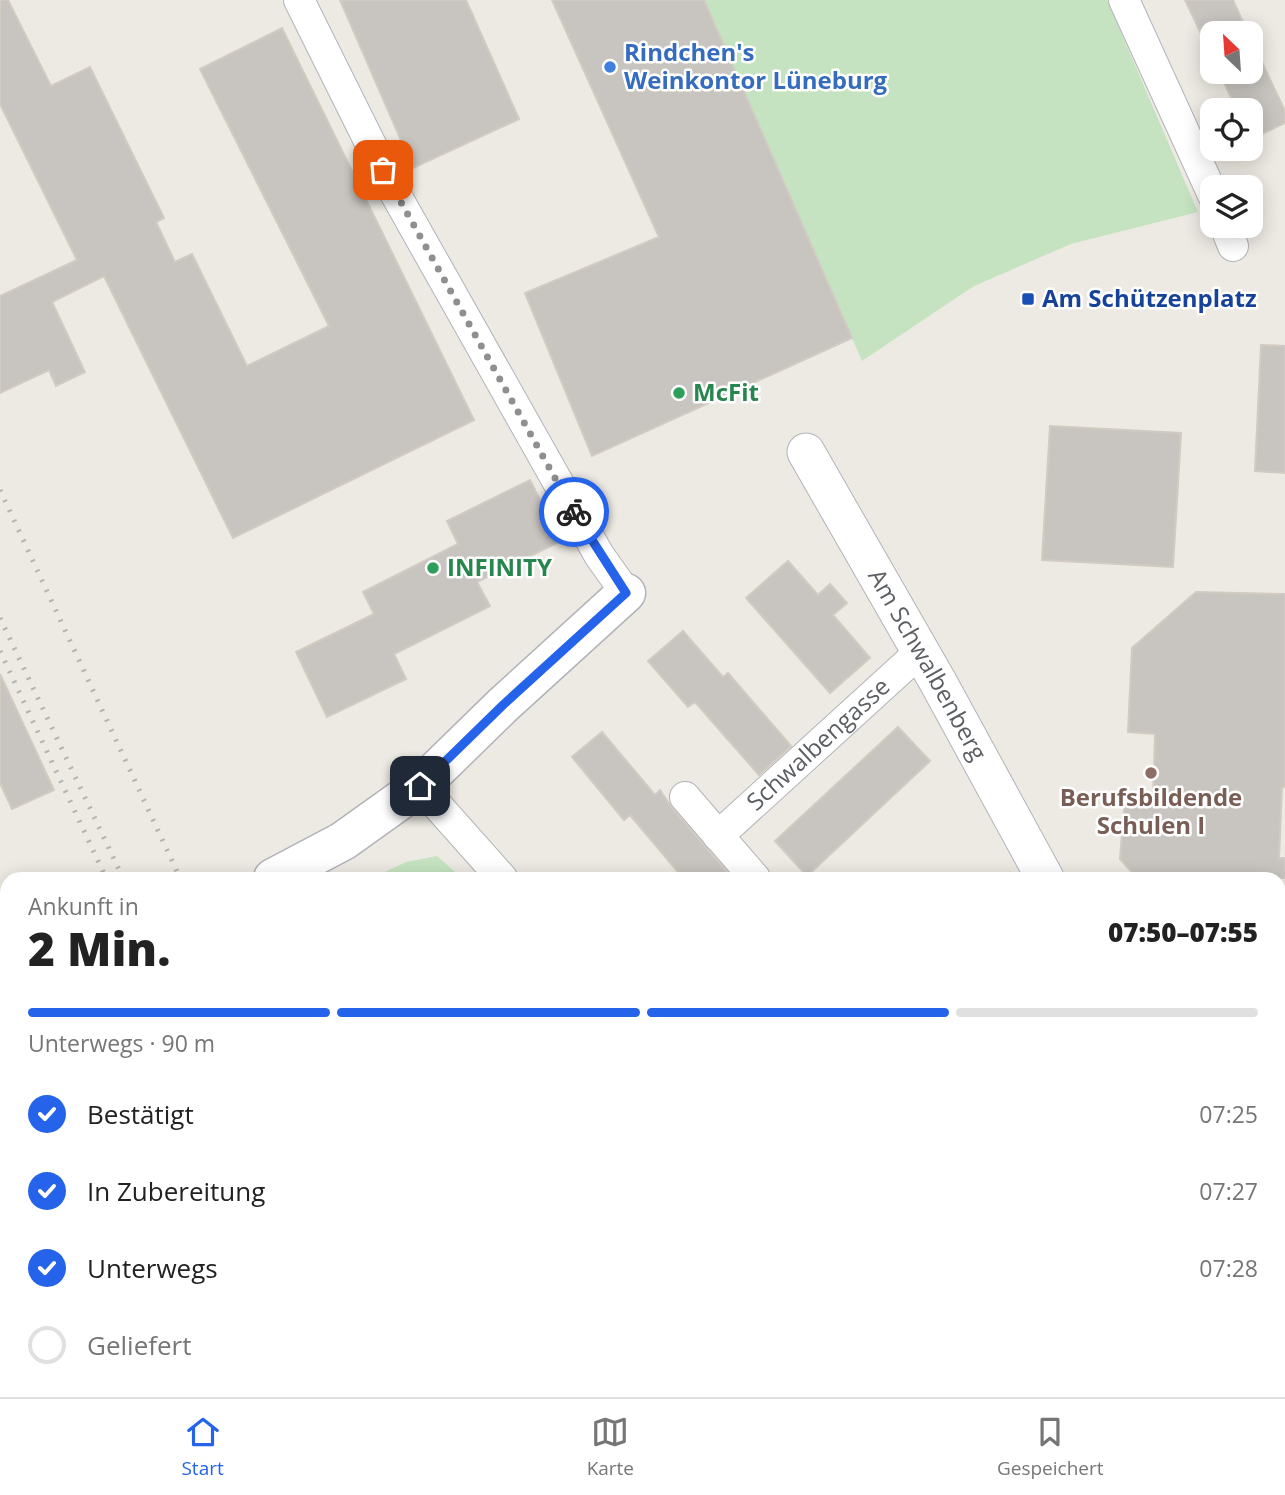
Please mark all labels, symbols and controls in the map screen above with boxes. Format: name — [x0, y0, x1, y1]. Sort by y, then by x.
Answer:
north arrow — [1200, 21, 1264, 84]
map controls — [1200, 21, 1263, 238]
place label: Rindchen's Weinkontor Lüneburg — [624, 35, 888, 96]
marker: Rindchen's Weinkontor Lüneburg — [602, 59, 618, 75]
button: locate — [1200, 98, 1263, 161]
pin — [353, 140, 413, 200]
icon: bag — [364, 151, 402, 189]
button: layers — [1200, 175, 1263, 238]
place label: Am Schützenplatz — [1042, 281, 1257, 314]
marker: Am Schützenplatz — [1020, 291, 1036, 307]
place label: McFit — [693, 375, 759, 408]
marker: McFit — [671, 385, 687, 401]
courier — [539, 477, 609, 547]
icon: bike — [555, 493, 593, 531]
place label: INFINITY — [447, 550, 552, 583]
marker: INFINITY — [425, 560, 441, 576]
street label: Am Schwalbenberg — [861, 562, 996, 766]
street label: Schwalbengasse — [739, 669, 896, 817]
pin — [390, 756, 450, 816]
marker: Berufsbildende Schulen I — [1143, 765, 1159, 781]
icon: home — [401, 767, 439, 805]
place label: Berufsbildende Schulen I — [1060, 780, 1242, 841]
text: Ankunft in — [28, 890, 139, 922]
text: 07:50–07:55 — [1108, 914, 1258, 950]
text: 2 Min. — [28, 917, 170, 979]
text: Unterwegs · 90 m — [28, 1027, 215, 1059]
icon: check — [28, 1095, 66, 1133]
text: Bestätigt — [87, 1096, 194, 1132]
text: 07:25 — [1199, 1098, 1258, 1130]
icon: check — [28, 1172, 66, 1210]
text: In Zubereitung — [87, 1173, 265, 1209]
text: 07:27 — [1199, 1175, 1258, 1207]
icon: check — [28, 1249, 66, 1287]
text: Unterwegs — [87, 1250, 218, 1286]
text: 07:28 — [1199, 1252, 1258, 1284]
text: Geliefert — [87, 1327, 191, 1363]
tab: Start — [181, 1413, 224, 1481]
tab: Karte — [587, 1413, 634, 1481]
tab: Gespeichert — [997, 1413, 1104, 1481]

